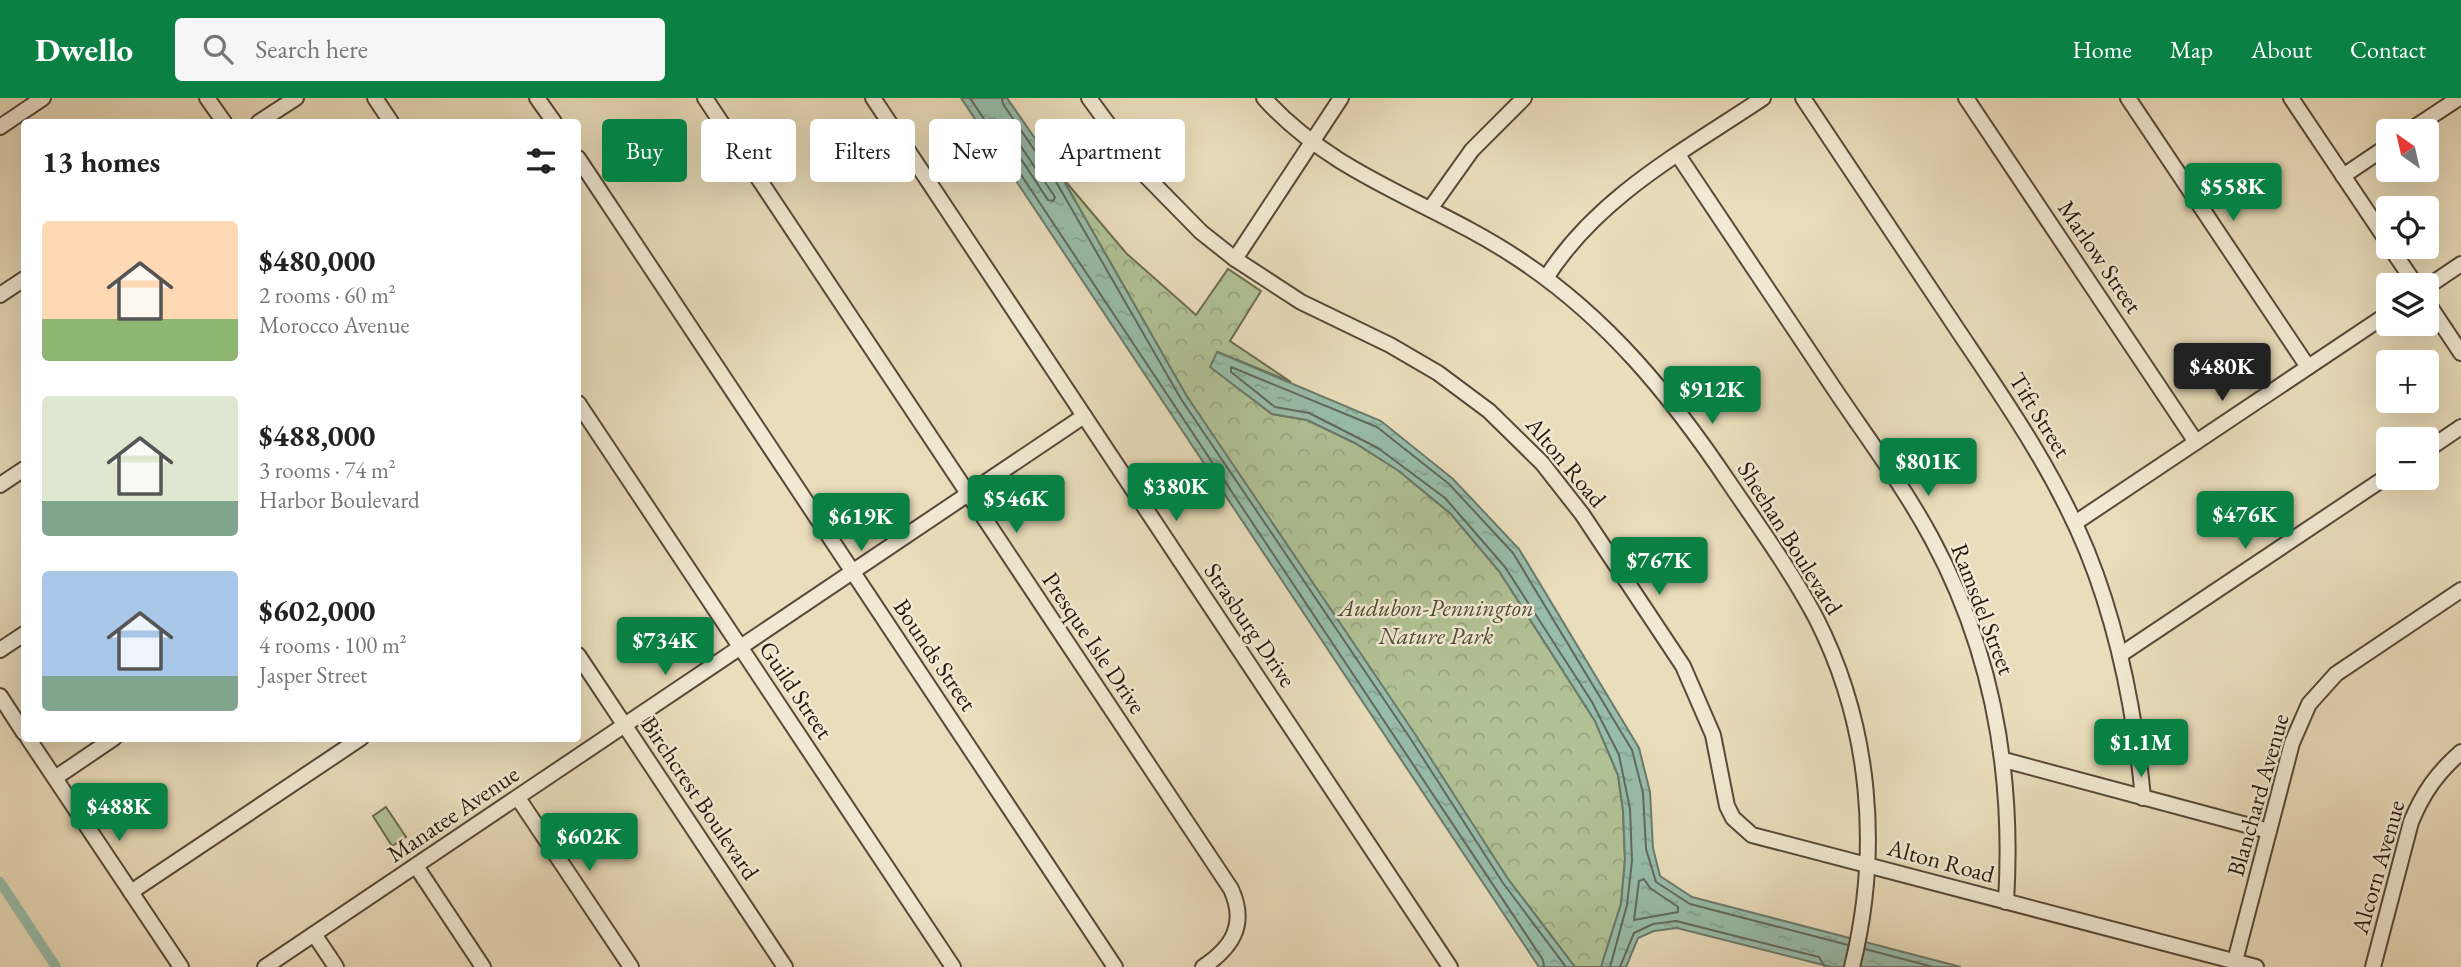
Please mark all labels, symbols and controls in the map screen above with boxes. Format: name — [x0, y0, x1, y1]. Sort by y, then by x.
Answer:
search box — [175, 18, 665, 81]
text: Dwello — [35, 28, 133, 71]
icon: search — [199, 30, 237, 68]
text: Search here — [255, 32, 368, 66]
text: Home — [2072, 34, 2132, 65]
text: Map — [2170, 34, 2213, 65]
text: About — [2251, 34, 2312, 65]
text: Contact — [2350, 34, 2426, 65]
chip: Buy — [602, 119, 687, 182]
chip: Rent — [701, 119, 796, 182]
chip: Filters — [810, 119, 915, 182]
chip: New — [929, 119, 1021, 182]
chip: Apartment — [1035, 119, 1185, 182]
north arrow — [2376, 119, 2440, 182]
map controls — [2376, 119, 2439, 490]
text: 13 homes — [42, 142, 160, 181]
icon: filters — [522, 142, 560, 180]
pin: $558K — [2184, 164, 2282, 223]
text: $558K — [2201, 171, 2265, 201]
street label: Marlow Street — [2051, 194, 2150, 320]
button: locate — [2376, 196, 2439, 259]
text: $480,000 — [259, 241, 375, 280]
icon: home — [98, 249, 182, 333]
button: layers — [2376, 273, 2439, 336]
text: 2 rooms · 60 m² — [259, 280, 396, 310]
text: Morocco Avenue — [259, 310, 410, 340]
pin: $480K — [2173, 344, 2271, 403]
button: + — [2376, 350, 2439, 413]
text: $480K — [2190, 351, 2254, 381]
pin: $912K — [1663, 366, 1761, 426]
street label: Tift Street — [2002, 366, 2079, 463]
text: $912K — [1680, 374, 1744, 404]
street label: Alton Road — [1519, 409, 1614, 514]
text: $488,000 — [259, 416, 375, 455]
icon: home — [98, 424, 182, 508]
button: − — [2376, 427, 2439, 490]
pin: $801K — [1879, 438, 1977, 498]
text: $801K — [1896, 446, 1960, 476]
text: 3 rooms · 74 m² — [259, 455, 396, 485]
street label: Sheehan Boulevard — [1731, 455, 1850, 621]
pin: $380K — [1127, 464, 1225, 523]
text: $380K — [1144, 471, 1208, 501]
pin: $546K — [967, 476, 1065, 535]
text: $546K — [984, 483, 1048, 513]
text: Harbor Boulevard — [259, 485, 420, 515]
pin: $476K — [2196, 491, 2294, 551]
pin: $619K — [812, 494, 910, 553]
text: $476K — [2213, 499, 2277, 529]
text: $619K — [829, 501, 893, 531]
pin: $767K — [1610, 538, 1708, 597]
street label: Ramsdel Street — [1944, 539, 2023, 679]
text: $767K — [1627, 545, 1691, 575]
street label: Strasburg Drive — [1197, 557, 1303, 693]
street label: Presque Isle Drive — [1035, 566, 1153, 720]
text: $602,000 — [259, 591, 375, 630]
park label: Audubon-Pennington Nature Park — [1336, 592, 1534, 651]
street label: Bounds Street — [887, 593, 985, 717]
icon: home — [98, 599, 182, 683]
pin: $734K — [616, 618, 714, 677]
text: $734K — [633, 625, 697, 655]
text: 4 rooms · 100 m² — [259, 630, 407, 660]
street label: Guild Street — [752, 635, 841, 745]
text: Jasper Street — [259, 660, 367, 690]
street label: Birchcrest Boulevard — [634, 710, 767, 886]
street label: Blanchard Avenue — [2220, 710, 2296, 880]
pin: $1.1M — [2092, 720, 2190, 779]
text: $1.1M — [2110, 727, 2172, 757]
street label: Manatee Avenue — [381, 758, 525, 869]
pin: $488K — [70, 784, 168, 843]
text: $488K — [87, 791, 151, 821]
street label: Alcorn Avenue — [2343, 796, 2411, 938]
pin: $602K — [540, 814, 638, 873]
text: $602K — [557, 821, 621, 851]
street label: Alton Road — [1883, 831, 1999, 890]

